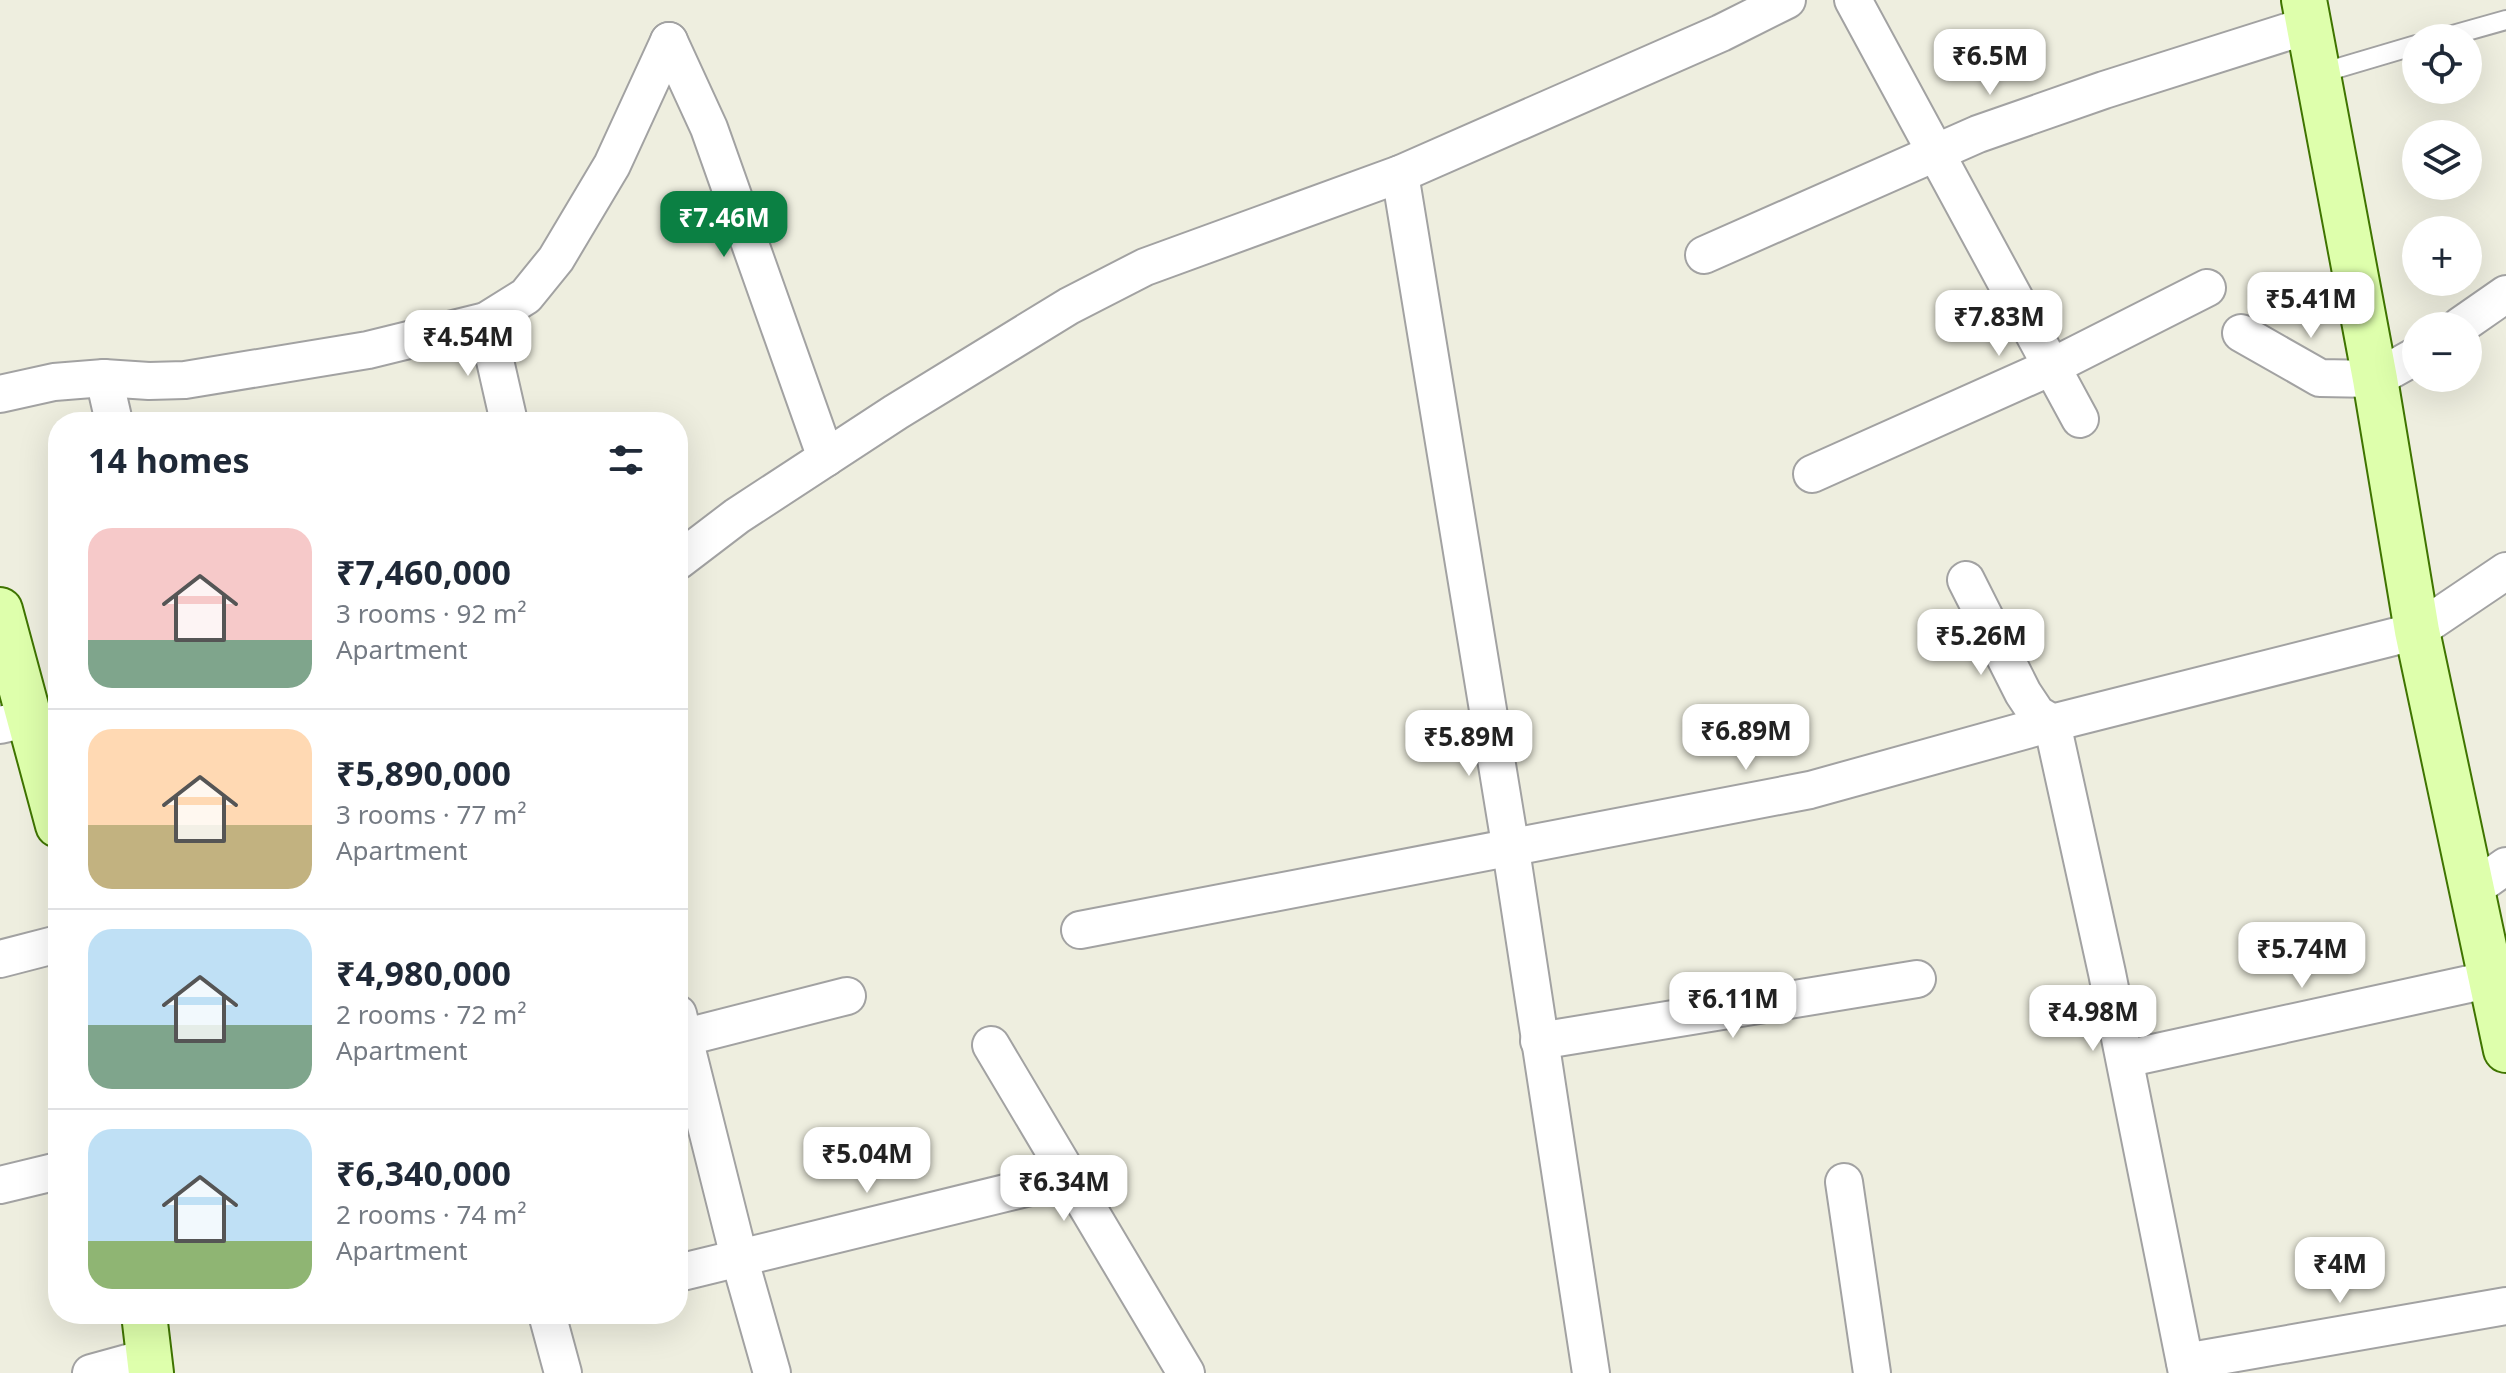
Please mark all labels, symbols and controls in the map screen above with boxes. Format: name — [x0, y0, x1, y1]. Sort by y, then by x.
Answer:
map controls — [2402, 24, 2482, 392]
button: locate — [2402, 24, 2482, 104]
pin: ₹6.5M — [1934, 29, 2046, 97]
text: ₹6.5M — [1952, 37, 2028, 73]
button: layers — [2402, 120, 2482, 200]
pin: ₹7.46M — [659, 191, 789, 259]
text: ₹7.46M — [678, 199, 770, 235]
button: + — [2402, 216, 2482, 296]
pin: ₹5.41M — [2246, 272, 2376, 340]
text: ₹5.41M — [2265, 280, 2357, 316]
pin: ₹7.83M — [1934, 290, 2064, 358]
text: ₹7.83M — [1953, 298, 2045, 334]
pin: ₹4.54M — [403, 310, 533, 378]
button: − — [2402, 312, 2482, 392]
text: ₹4.54M — [422, 318, 514, 354]
text: 14 homes — [88, 437, 250, 483]
icon: filters — [604, 438, 648, 482]
text: ₹7,460,000 — [336, 549, 511, 595]
icon: home — [152, 560, 248, 656]
text: 3 rooms · 92 m² — [336, 595, 526, 631]
pin: ₹5.26M — [1916, 609, 2046, 677]
text: ₹5.26M — [1935, 617, 2027, 653]
text: Apartment — [336, 631, 468, 667]
pin: ₹6.89M — [1681, 704, 1811, 772]
pin: ₹5.89M — [1404, 710, 1534, 778]
text: ₹6.89M — [1700, 712, 1792, 748]
text: ₹5.89M — [1423, 718, 1515, 754]
text: ₹5,890,000 — [336, 750, 511, 796]
icon: home — [152, 761, 248, 857]
text: 3 rooms · 77 m² — [336, 796, 526, 832]
text: Apartment — [336, 832, 468, 868]
pin: ₹5.74M — [2237, 922, 2367, 990]
text: ₹5.74M — [2256, 930, 2348, 966]
text: ₹4,980,000 — [336, 950, 511, 996]
icon: home — [152, 961, 248, 1057]
pin: ₹6.11M — [1668, 972, 1798, 1040]
text: ₹6.11M — [1687, 980, 1779, 1016]
pin: ₹4.98M — [2028, 985, 2158, 1053]
text: ₹4.98M — [2047, 993, 2139, 1029]
text: 2 rooms · 72 m² — [336, 996, 526, 1032]
text: Apartment — [336, 1032, 468, 1068]
pin: ₹5.04M — [802, 1127, 932, 1195]
text: ₹5.04M — [821, 1135, 913, 1171]
text: ₹6,340,000 — [336, 1150, 511, 1196]
pin: ₹6.34M — [999, 1155, 1129, 1223]
icon: home — [152, 1161, 248, 1257]
text: ₹6.34M — [1018, 1163, 1110, 1199]
text: 2 rooms · 74 m² — [336, 1196, 526, 1232]
text: Apartment — [336, 1232, 468, 1268]
pin: ₹4M — [2301, 1237, 2379, 1305]
text: ₹4M — [2313, 1245, 2367, 1281]

